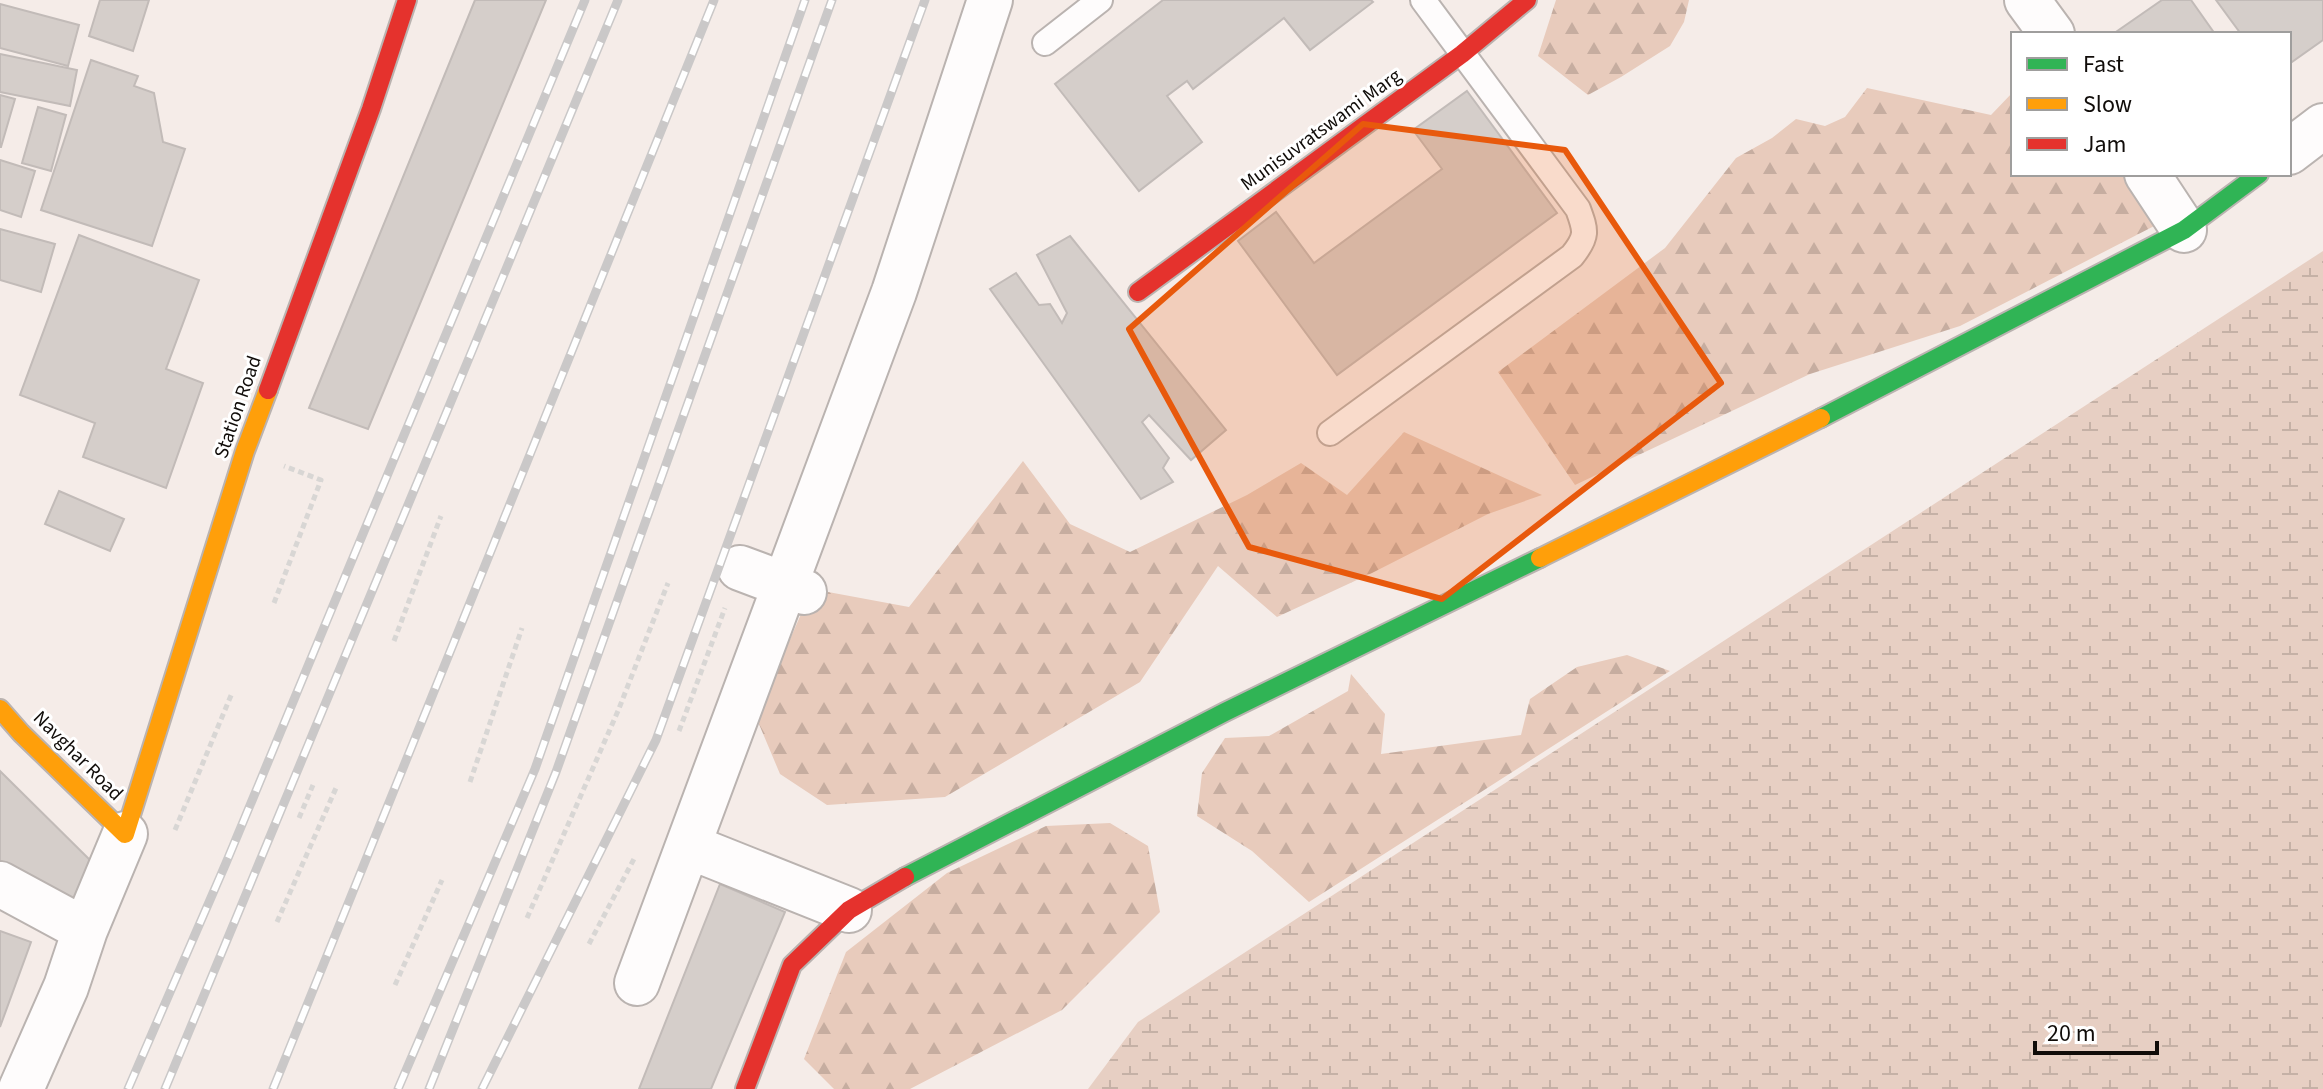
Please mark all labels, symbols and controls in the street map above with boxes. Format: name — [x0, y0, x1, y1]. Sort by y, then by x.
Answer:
legend — [2011, 32, 2291, 176]
text: Fast — [2083, 47, 2124, 82]
street label: Munisuvratswami Marg — [1235, 62, 1407, 198]
text: Slow — [2083, 87, 2132, 122]
text: Jam — [2083, 127, 2127, 162]
street label: Station Road — [207, 352, 269, 462]
street label: Navghar Road — [27, 705, 129, 807]
scale bar — [2035, 1005, 2157, 1055]
text: 20 m — [2047, 1016, 2096, 1051]

